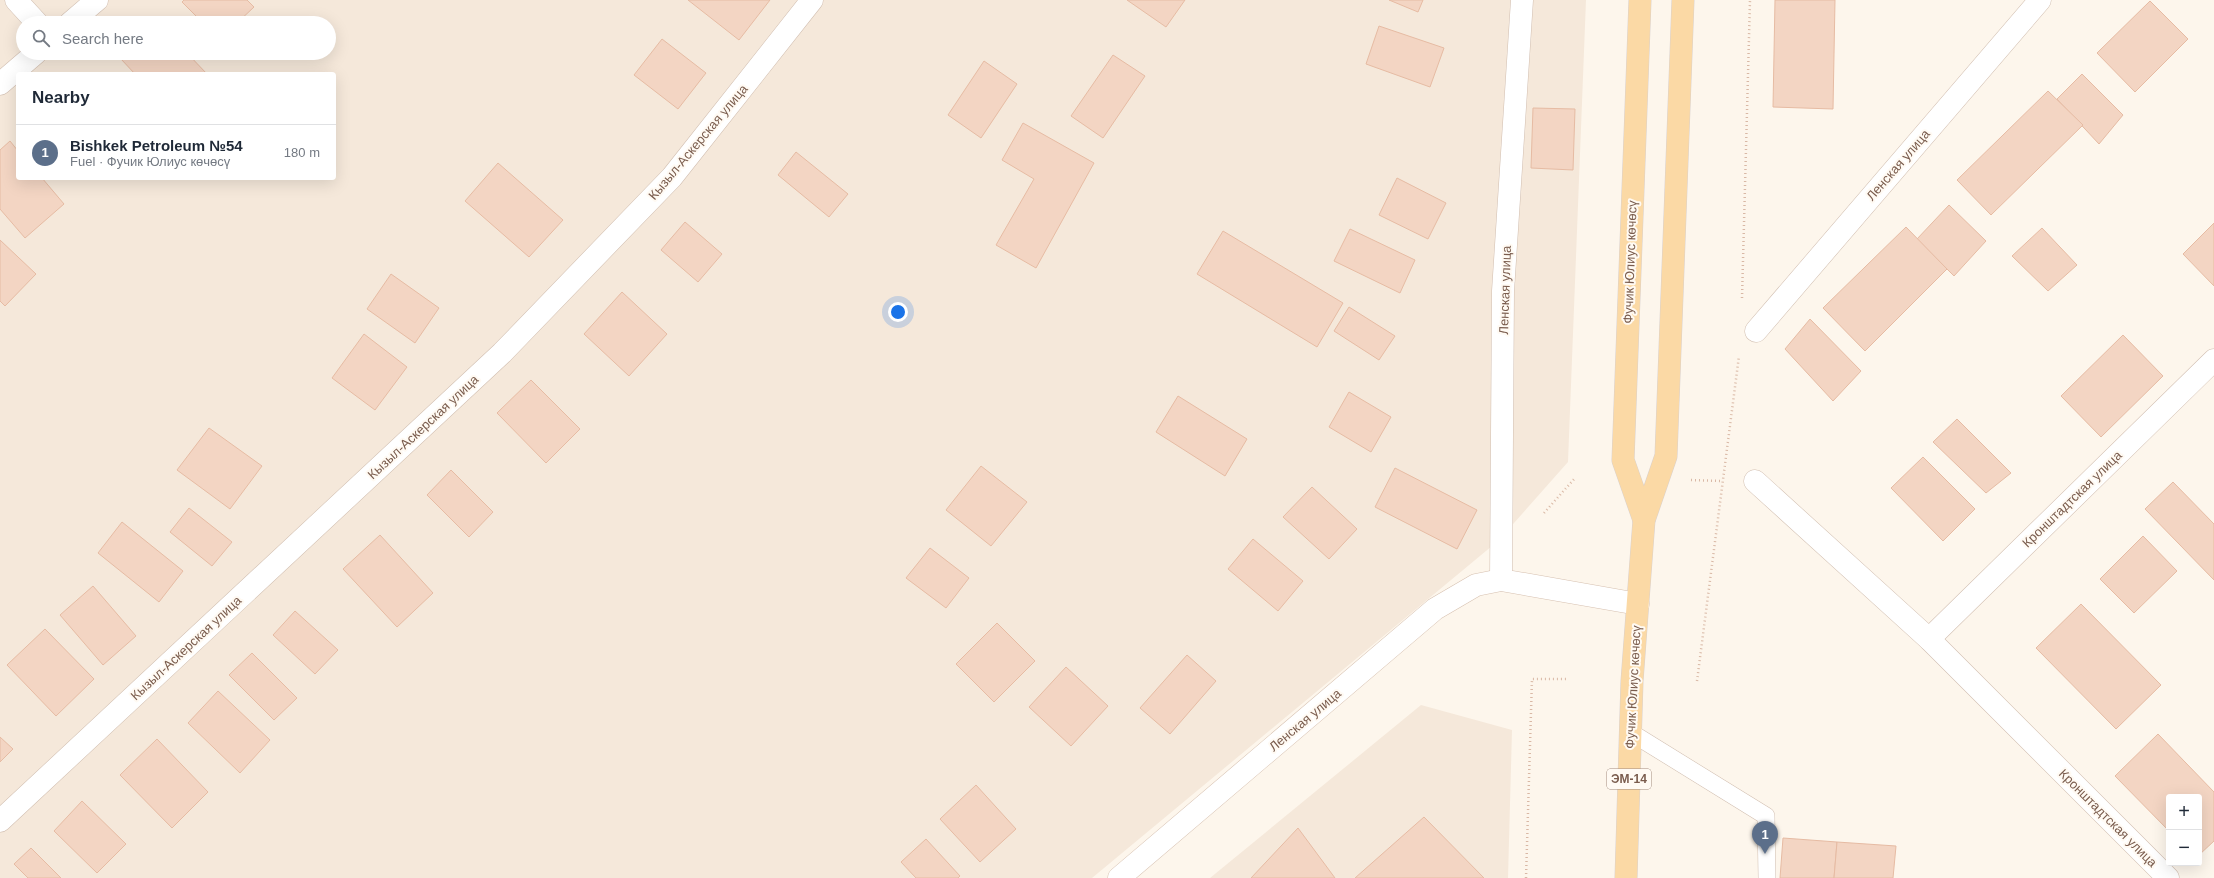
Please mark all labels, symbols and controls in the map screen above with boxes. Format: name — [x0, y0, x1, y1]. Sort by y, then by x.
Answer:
search box — [16, 16, 336, 60]
icon: search — [30, 27, 52, 49]
text: Search here — [62, 30, 144, 47]
street label: Кызыл-Аскерская улица — [645, 81, 751, 203]
text: Nearby — [32, 88, 90, 107]
street label: Ленская улица — [1863, 126, 1933, 204]
text: Bishkek Petroleum №54 — [70, 137, 243, 154]
text: 1 — [41, 145, 49, 160]
text: 180 m — [284, 145, 320, 160]
text: Fuel · Фучик Юлиус көчөсү — [70, 154, 230, 169]
street label: Фучик Юлиус көчөсү — [1620, 200, 1640, 324]
street label: Ленская улица — [1496, 244, 1514, 335]
your location — [888, 302, 908, 322]
street label: Кызыл-Аскерская улица — [365, 371, 482, 482]
street label: Кронштадтская улица — [2019, 447, 2125, 550]
street label: Кызыл-Аскерская улица — [128, 592, 245, 703]
street label: Фучик Юлиус көчөсү — [1622, 624, 1644, 749]
street label: Ленская улица — [1266, 685, 1345, 754]
street label: Кронштадтская улица — [2056, 766, 2161, 871]
road number: ЭМ-14 — [1607, 769, 1651, 789]
map controls — [2166, 794, 2202, 866]
button: + — [2166, 794, 2202, 830]
pin: 1 — [1752, 821, 1778, 854]
button: − — [2166, 830, 2202, 866]

